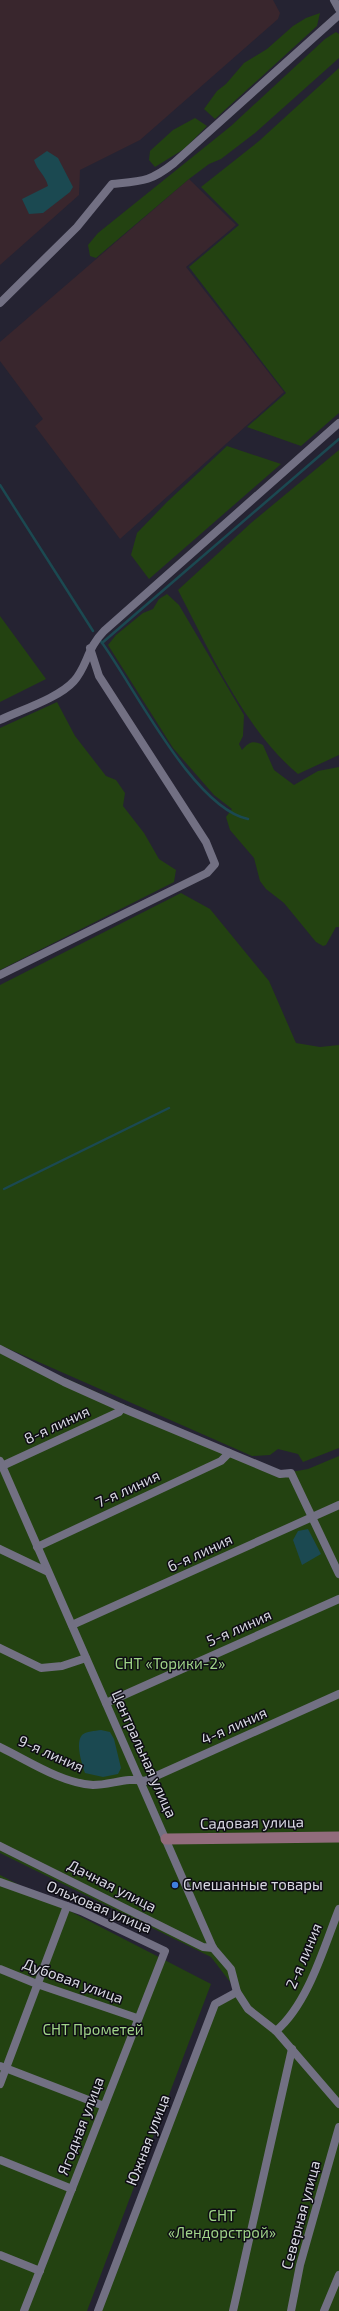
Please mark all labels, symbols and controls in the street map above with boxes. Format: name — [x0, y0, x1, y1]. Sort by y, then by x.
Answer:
street label: 8-я линия — [21, 1401, 92, 1447]
street label: 7-я линия — [93, 1465, 162, 1511]
street label: 6-я линия — [164, 1529, 235, 1575]
street label: 5-я линия — [203, 1605, 274, 1649]
park label: СНТ «Торики-2» — [115, 1654, 225, 1672]
street label: Центральная улица — [108, 1687, 181, 1821]
street label: 4-я линия — [198, 1703, 269, 1748]
street label: 9-я линия — [16, 1731, 87, 1775]
street label: Садовая улица — [200, 1812, 304, 1833]
street label: Дачная улица — [65, 1855, 160, 1916]
place label: Смешанные товары — [183, 1875, 323, 1893]
street label: Ольховая улица — [44, 1876, 155, 1937]
marker: Смешанные товары — [170, 1880, 180, 1890]
street label: 2-я линия — [281, 1920, 325, 1991]
street label: Дубовая улица — [20, 1954, 126, 2007]
park label: СНТ Прометей — [42, 2020, 144, 2038]
street label: Ягодная улица — [53, 2074, 108, 2178]
street label: Южная улица — [121, 2092, 174, 2188]
street label: Северная улица — [277, 2158, 324, 2271]
park label: СНТ «Лендорстрой» — [168, 2206, 276, 2241]

